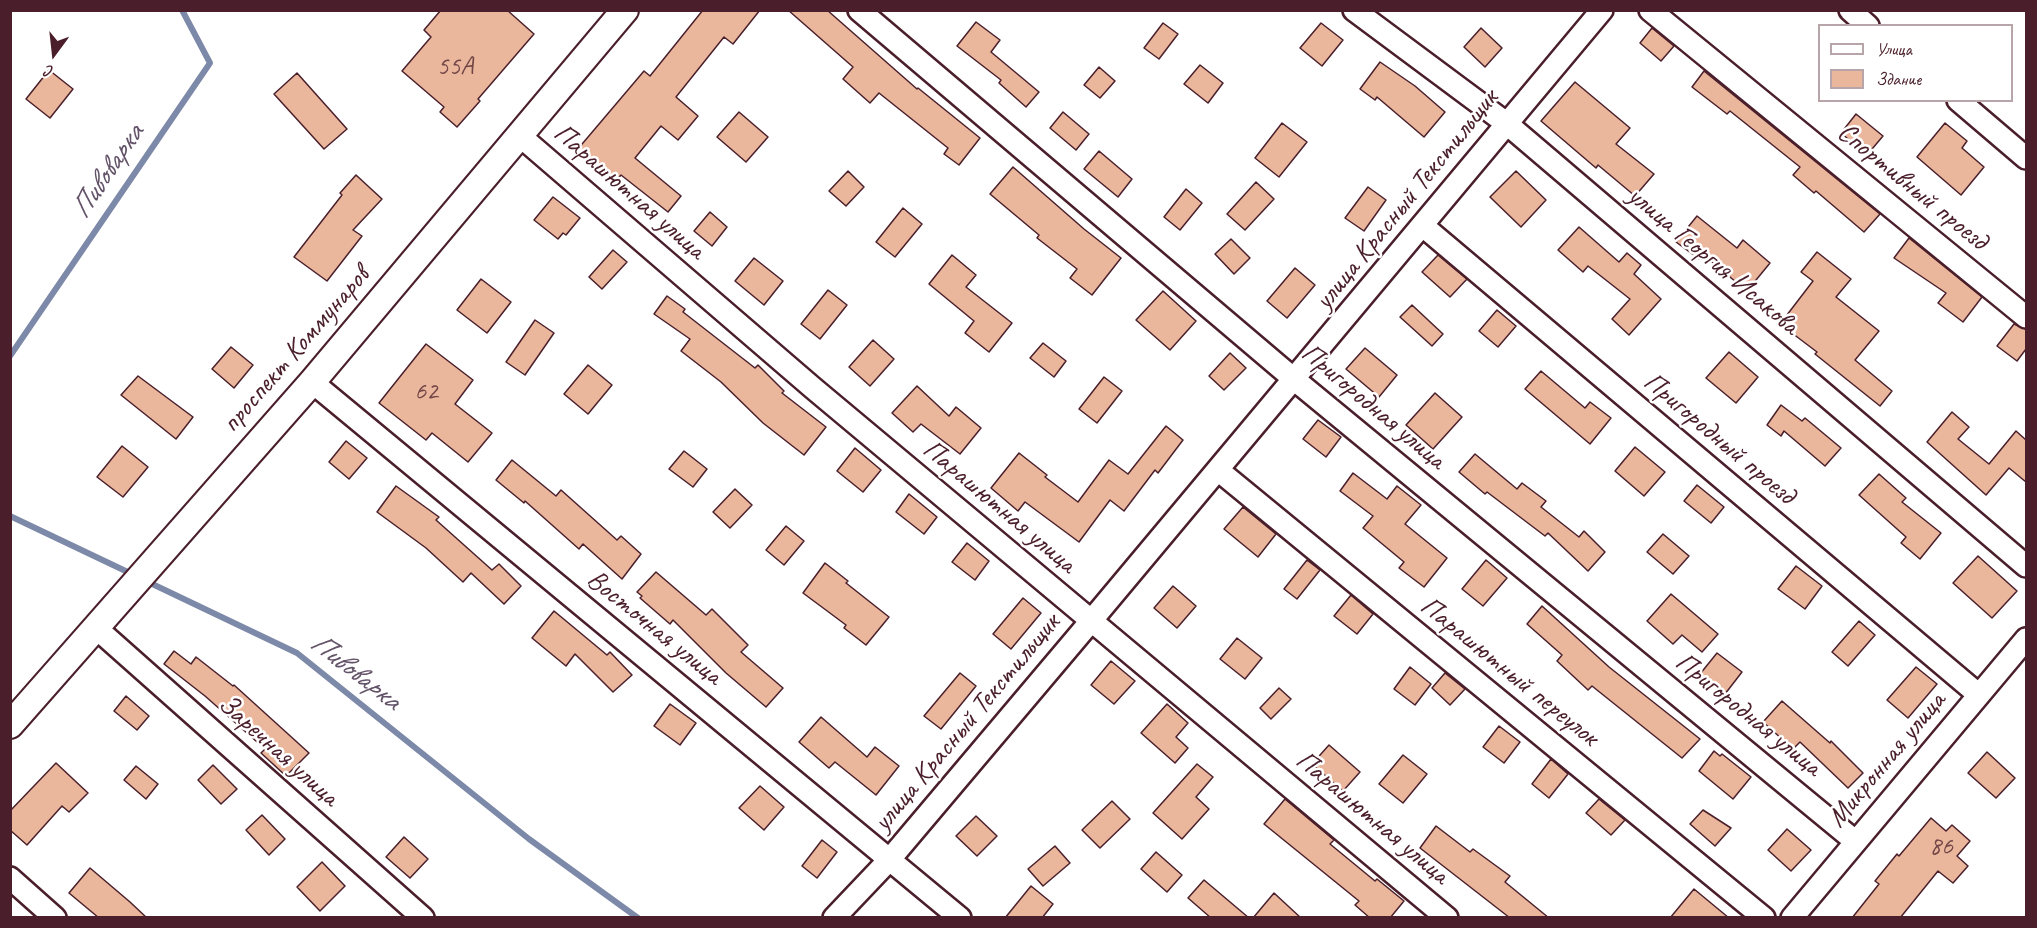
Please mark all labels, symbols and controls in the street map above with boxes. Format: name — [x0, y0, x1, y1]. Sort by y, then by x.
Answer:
north arrow — [24, 24, 84, 84]
legend — [1818, 24, 2013, 102]
text: Улица — [1876, 38, 1912, 60]
house number: 55А — [437, 51, 473, 83]
text: С — [43, 61, 56, 82]
text: Здание — [1876, 68, 1921, 90]
street label: улица Красный Текстильщик — [1308, 83, 1506, 317]
street label: Спортивный проезд — [1830, 116, 1994, 258]
street label: Парашютная улица — [546, 117, 712, 267]
water label: Пивоварка — [64, 118, 152, 226]
street label: улица Георгия Исакова — [1620, 179, 1806, 343]
street label: проспект Коммунаров — [215, 260, 377, 440]
street label: Пригородная улица — [1294, 337, 1452, 477]
street label: Пригородный проезд — [1636, 366, 1802, 512]
house number: 62 — [414, 376, 438, 408]
street label: Парашютная улица — [915, 433, 1083, 581]
street label: Восточная улица — [579, 563, 729, 693]
street label: Парашютный переулок — [1413, 590, 1605, 754]
street label: улица Красный Текстильщик — [866, 607, 1068, 839]
water label: Пивоварка — [302, 625, 408, 719]
street label: Пригородная улица — [1668, 646, 1828, 784]
street label: Микронная улица — [1821, 685, 1953, 835]
street label: Заречная улица — [211, 688, 345, 814]
street label: Парашютная улица — [1288, 744, 1456, 892]
house number: 86 — [1929, 831, 1953, 863]

